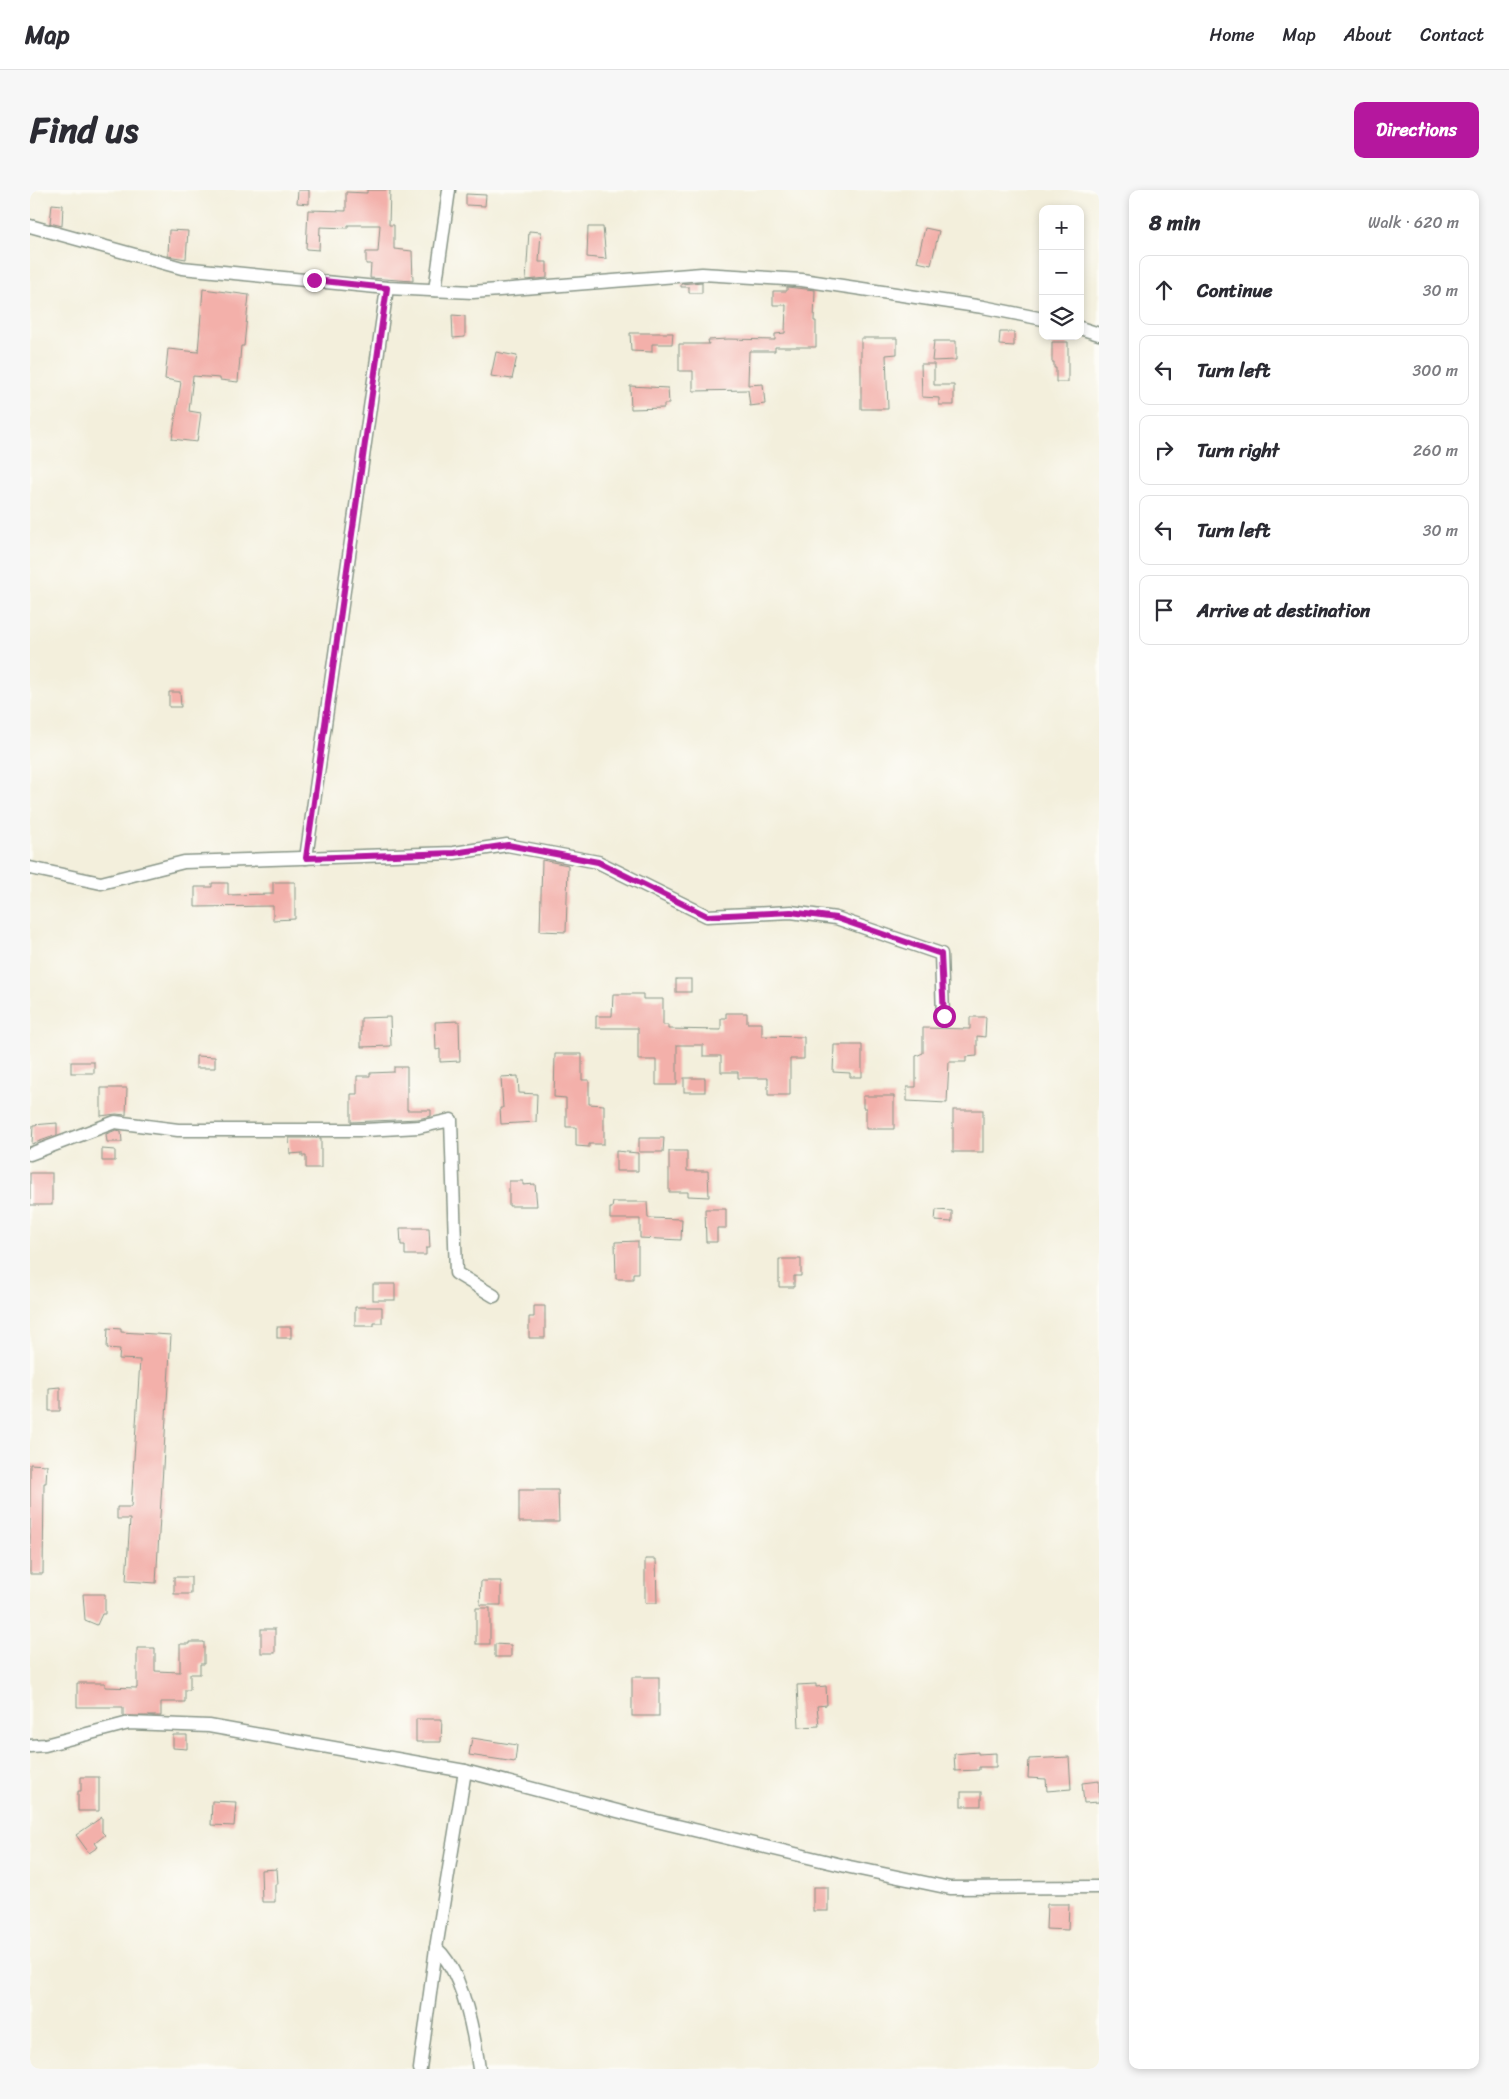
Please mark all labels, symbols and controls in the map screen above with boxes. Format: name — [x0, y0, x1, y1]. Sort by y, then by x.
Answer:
text: Map — [25, 14, 69, 56]
text: Home — [1210, 19, 1255, 51]
text: Map — [1283, 19, 1316, 51]
text: About — [1344, 19, 1392, 51]
text: Contact — [1420, 19, 1484, 51]
text: Find us — [30, 99, 138, 161]
button: Directions — [1354, 102, 1479, 158]
text: 8 min — [1149, 204, 1200, 242]
map controls — [1039, 205, 1084, 340]
button: + — [1039, 205, 1084, 250]
text: Walk · 620 m — [1368, 208, 1459, 237]
button: − — [1039, 250, 1084, 295]
route end — [303, 269, 326, 292]
text: Continue — [1197, 274, 1273, 307]
icon: ahead — [1150, 276, 1178, 304]
text: 30 m — [1423, 276, 1458, 305]
button: layers — [1039, 295, 1084, 340]
text: Turn left — [1197, 354, 1270, 387]
icon: left — [1150, 356, 1178, 384]
text: 300 m — [1413, 356, 1458, 385]
text: Turn right — [1197, 434, 1279, 467]
icon: right — [1150, 436, 1178, 464]
text: 260 m — [1413, 436, 1458, 465]
text: Turn left — [1197, 514, 1270, 547]
icon: left — [1150, 516, 1178, 544]
text: 30 m — [1423, 516, 1458, 545]
text: Arrive at destination — [1197, 594, 1370, 627]
icon: arrive — [1150, 596, 1178, 624]
route start — [933, 1005, 956, 1028]

